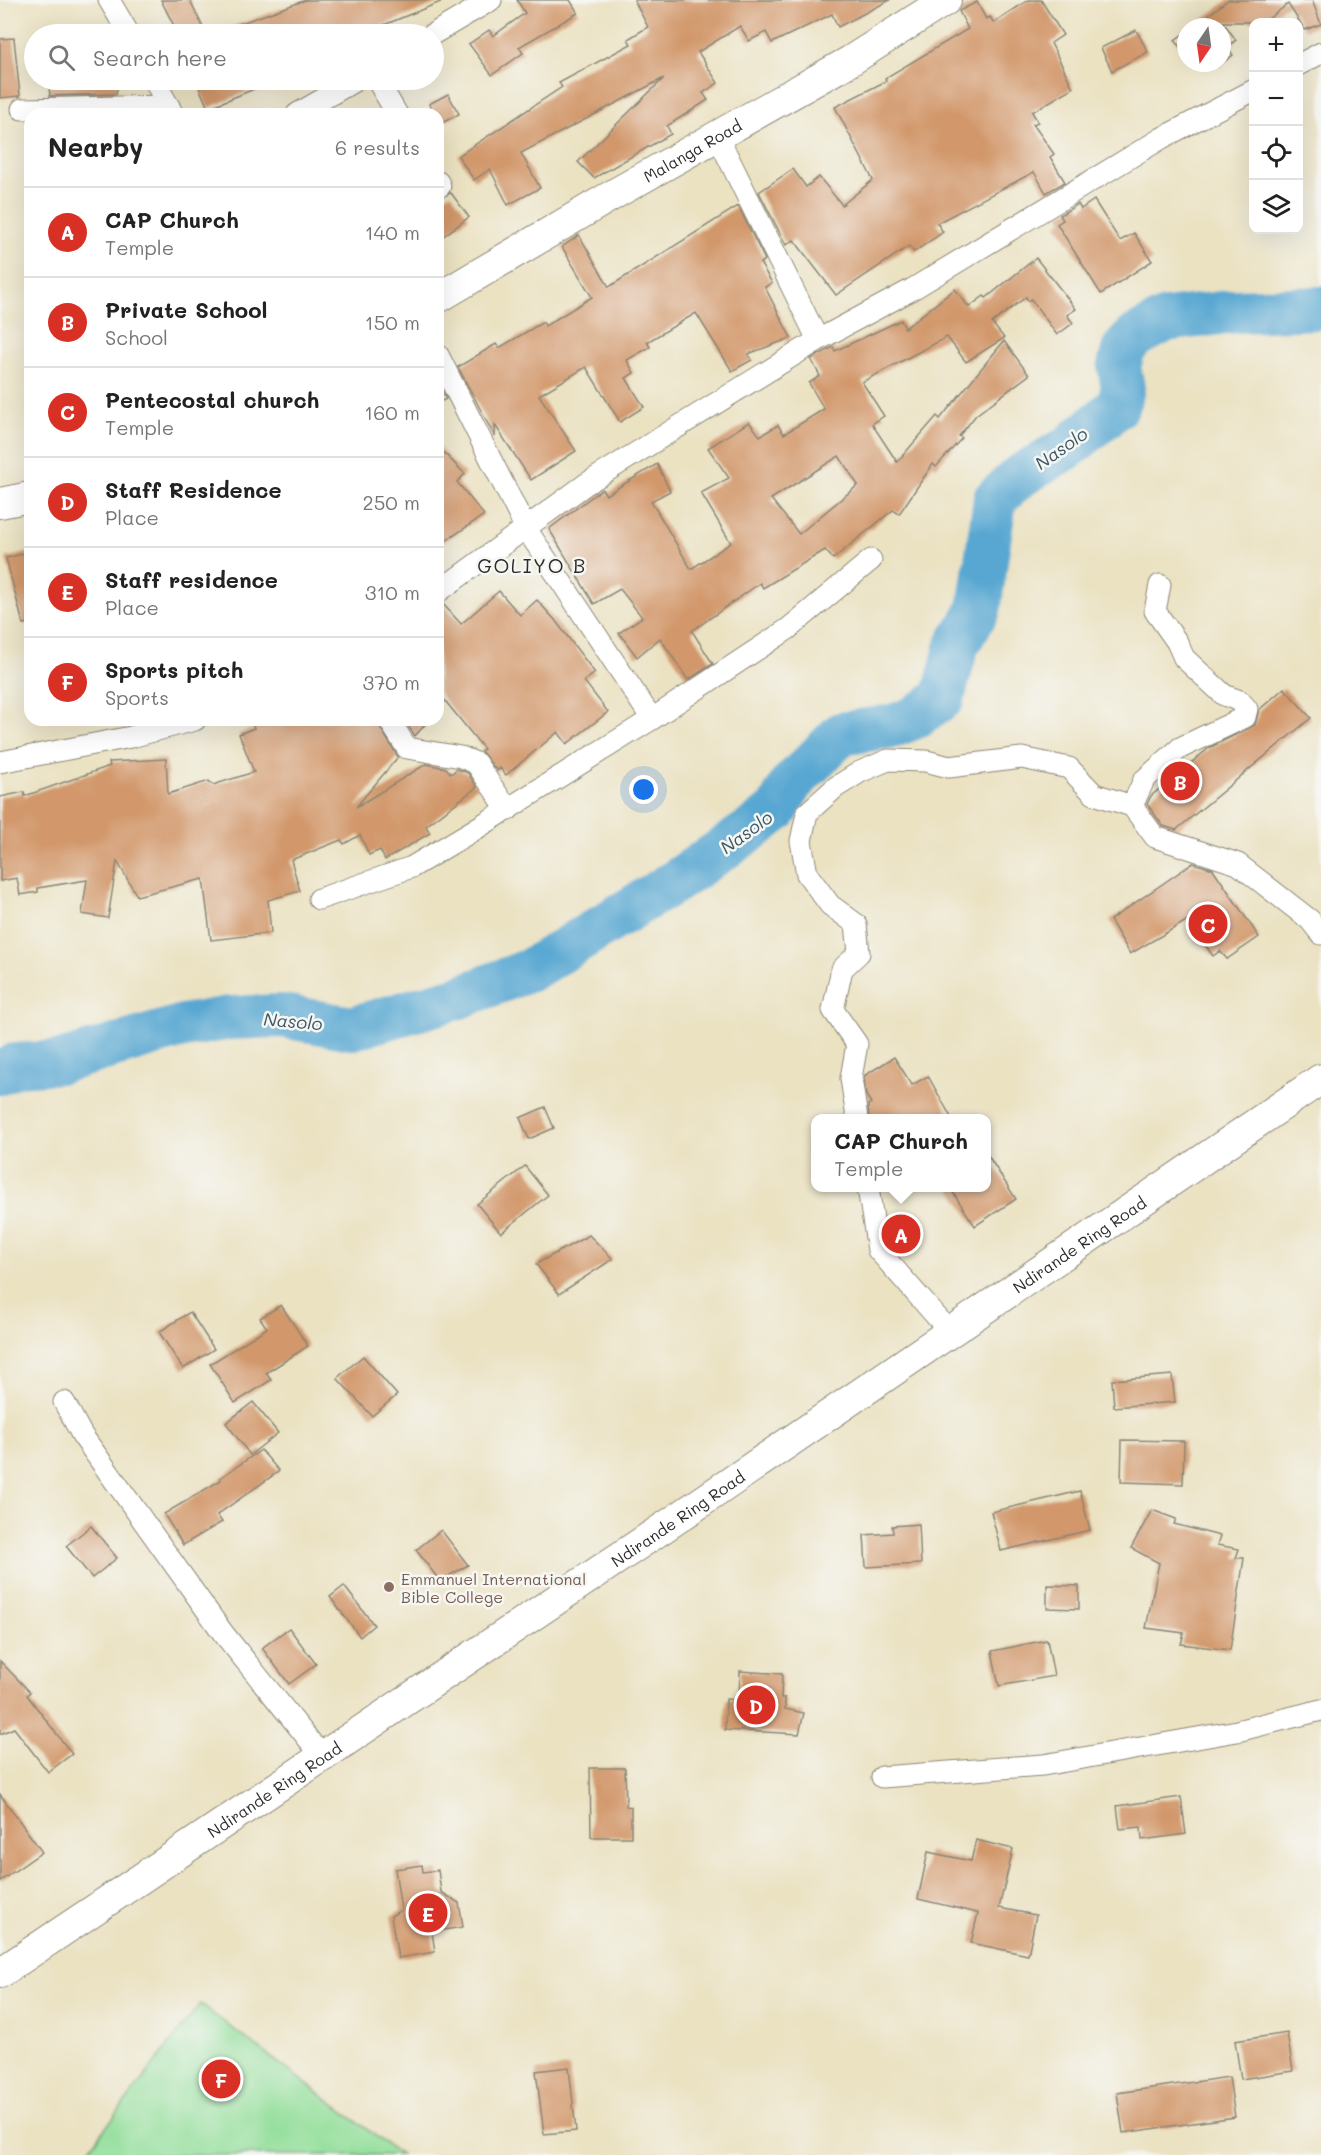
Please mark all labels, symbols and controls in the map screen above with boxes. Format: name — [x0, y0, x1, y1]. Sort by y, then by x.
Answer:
north arrow — [1177, 18, 1231, 72]
map controls — [1249, 18, 1303, 234]
button: + — [1249, 18, 1303, 72]
search box — [24, 24, 444, 90]
icon: search — [45, 41, 78, 74]
text: Search here — [93, 43, 227, 72]
button: − — [1249, 72, 1303, 126]
street label: Malanga Road — [639, 114, 745, 186]
button: locate — [1249, 126, 1303, 180]
text: Nearby — [48, 130, 143, 164]
text: 6 results — [335, 134, 420, 160]
button: layers — [1249, 180, 1303, 234]
text: CAP Church — [105, 205, 239, 234]
text: A — [61, 219, 74, 245]
text: 140 m — [365, 219, 420, 245]
text: Temple — [105, 234, 174, 260]
text: Private School — [105, 295, 268, 324]
text: B — [61, 309, 74, 335]
text: 150 m — [365, 309, 420, 335]
text: School — [105, 324, 168, 350]
text: Pentecostal church — [105, 385, 319, 414]
text: C — [60, 399, 75, 425]
text: 160 m — [364, 399, 420, 425]
text: Temple — [105, 414, 174, 440]
water label: Nasolo — [1030, 421, 1092, 475]
text: Staff Residence — [105, 475, 282, 504]
text: D — [60, 489, 75, 515]
text: 250 m — [363, 489, 420, 515]
text: Place — [105, 504, 159, 530]
district label: GOLIYO B — [477, 552, 587, 578]
text: Staff residence — [105, 565, 278, 594]
text: E — [61, 579, 74, 605]
text: 310 m — [365, 579, 420, 605]
text: Place — [105, 594, 159, 620]
text: Sports pitch — [105, 655, 243, 684]
text: F — [61, 669, 74, 695]
text: 370 m — [362, 669, 420, 695]
text: Sports — [105, 684, 169, 710]
pin: B — [1160, 758, 1200, 804]
your location — [629, 775, 658, 804]
water label: Nasolo — [715, 805, 777, 859]
pin: C — [1188, 902, 1228, 946]
water label: Nasolo — [263, 1006, 324, 1036]
popup — [811, 1114, 991, 1192]
text: CAP Church — [834, 1126, 968, 1155]
text: Temple — [834, 1155, 903, 1181]
street label: Ndirande Ring Road — [1008, 1191, 1150, 1297]
pin: A — [882, 1212, 920, 1256]
street label: Ndirande Ring Road — [606, 1465, 748, 1571]
place label: Emmanuel International Bible College — [401, 1568, 586, 1607]
marker: Emmanuel International Bible College — [382, 1580, 396, 1594]
pin: D — [736, 1682, 776, 1728]
street label: Ndirande Ring Road — [203, 1737, 345, 1842]
pin: E — [408, 1890, 448, 1936]
pin: F — [202, 2056, 240, 2102]

